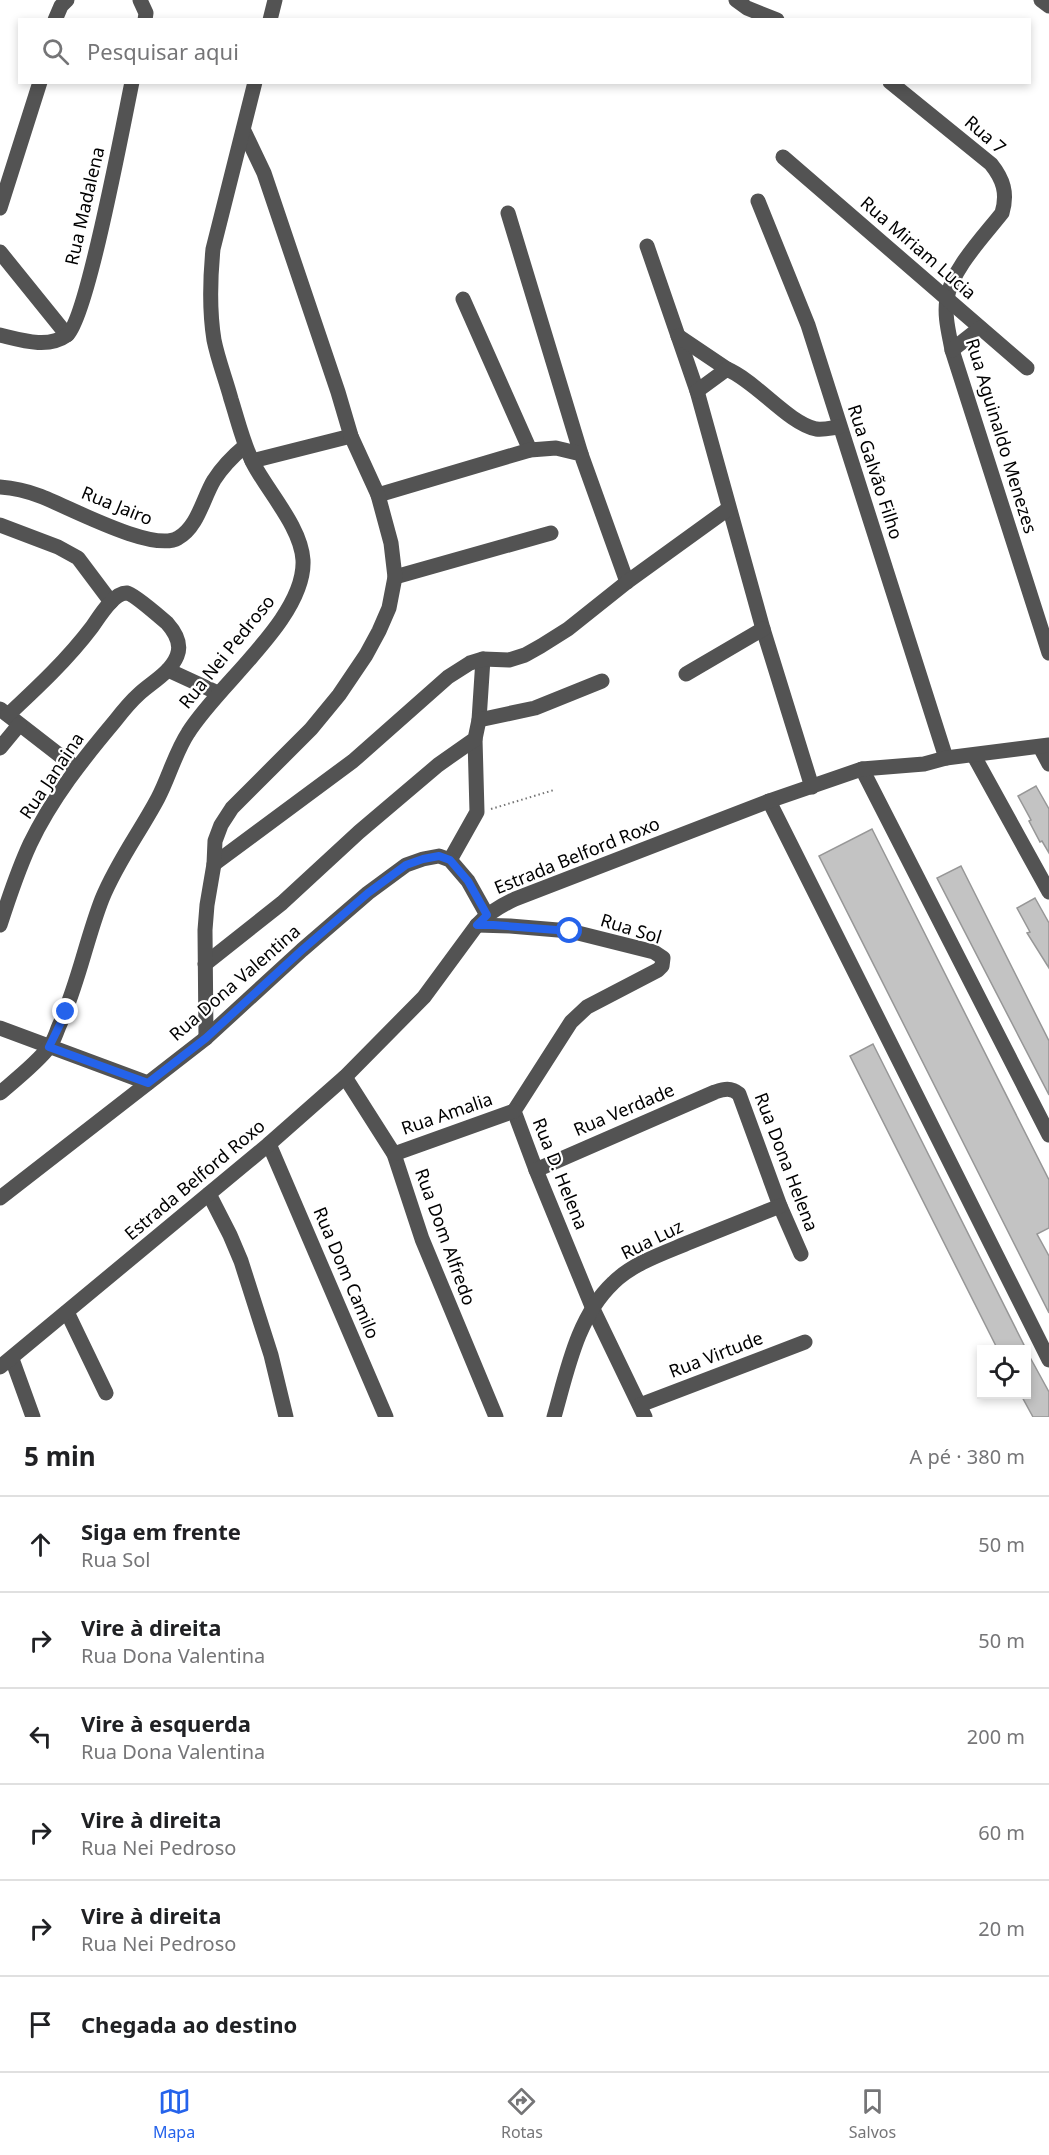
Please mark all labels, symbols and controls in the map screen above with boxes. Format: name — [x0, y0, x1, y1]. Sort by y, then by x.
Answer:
search box — [18, 18, 1031, 84]
icon: search — [39, 35, 72, 68]
text: Pesquisar aqui — [87, 36, 239, 66]
street label: Rua 7 — [960, 110, 1011, 159]
street label: Rua Madalena — [59, 144, 109, 267]
street label: Rua Miriam Lucia — [856, 190, 982, 304]
street label: Rua Aguinaldo Menezes — [961, 335, 1043, 536]
street label: Rua Galvão Filho — [843, 401, 909, 542]
street label: Rua Jairo — [78, 480, 157, 530]
street label: Rua Nei Pedroso — [173, 589, 280, 713]
street label: Rua Janaina — [13, 728, 89, 823]
street label: Estrada Belford Roxo — [490, 811, 663, 899]
street label: Rua Sol — [598, 907, 665, 949]
route start — [556, 917, 582, 943]
street label: Rua Dona Valentina — [164, 919, 305, 1046]
route end — [52, 998, 78, 1024]
street label: Rua Verdade — [570, 1077, 678, 1141]
street label: Rua Amalia — [398, 1086, 495, 1140]
street label: Rua Dona Helena — [749, 1089, 824, 1234]
street label: Estrada Belford Roxo — [119, 1113, 270, 1245]
street label: Rua D. Helena — [528, 1114, 594, 1233]
street label: Rua Dom Alfredo — [410, 1165, 482, 1309]
street label: Rua Dom Camilo — [308, 1203, 386, 1342]
street label: Rua Luz — [617, 1214, 687, 1264]
street label: Rua Virtude — [665, 1325, 766, 1383]
map controls — [977, 1345, 1031, 1399]
button: locate — [977, 1345, 1031, 1399]
text: 5 min — [24, 1438, 96, 1474]
text: A pé · 380 m — [909, 1443, 1025, 1470]
text: Siga em frente — [81, 1516, 241, 1546]
icon: ahead — [24, 1528, 57, 1561]
text: 50 m — [978, 1531, 1025, 1558]
text: Rua Sol — [81, 1546, 150, 1573]
text: Vire à direita — [81, 1612, 221, 1642]
icon: right — [24, 1624, 57, 1657]
text: 50 m — [978, 1627, 1025, 1654]
text: Rua Dona Valentina — [81, 1642, 265, 1669]
text: Vire à esquerda — [81, 1708, 251, 1738]
icon: left — [24, 1720, 57, 1753]
text: 200 m — [967, 1723, 1025, 1750]
text: Rua Dona Valentina — [81, 1738, 265, 1765]
text: Vire à direita — [81, 1804, 221, 1834]
icon: right — [24, 1816, 57, 1849]
text: 60 m — [978, 1819, 1025, 1846]
text: Rua Nei Pedroso — [81, 1834, 236, 1861]
text: Vire à direita — [81, 1900, 221, 1930]
icon: right — [24, 1912, 57, 1945]
text: 20 m — [978, 1915, 1025, 1942]
text: Rua Nei Pedroso — [81, 1930, 236, 1957]
icon: arrive — [24, 2008, 57, 2041]
text: Chegada ao destino — [81, 2009, 297, 2039]
tab: Mapa — [153, 2085, 195, 2143]
tab: Rotas — [501, 2085, 543, 2143]
tab: Salvos — [849, 2085, 896, 2143]

